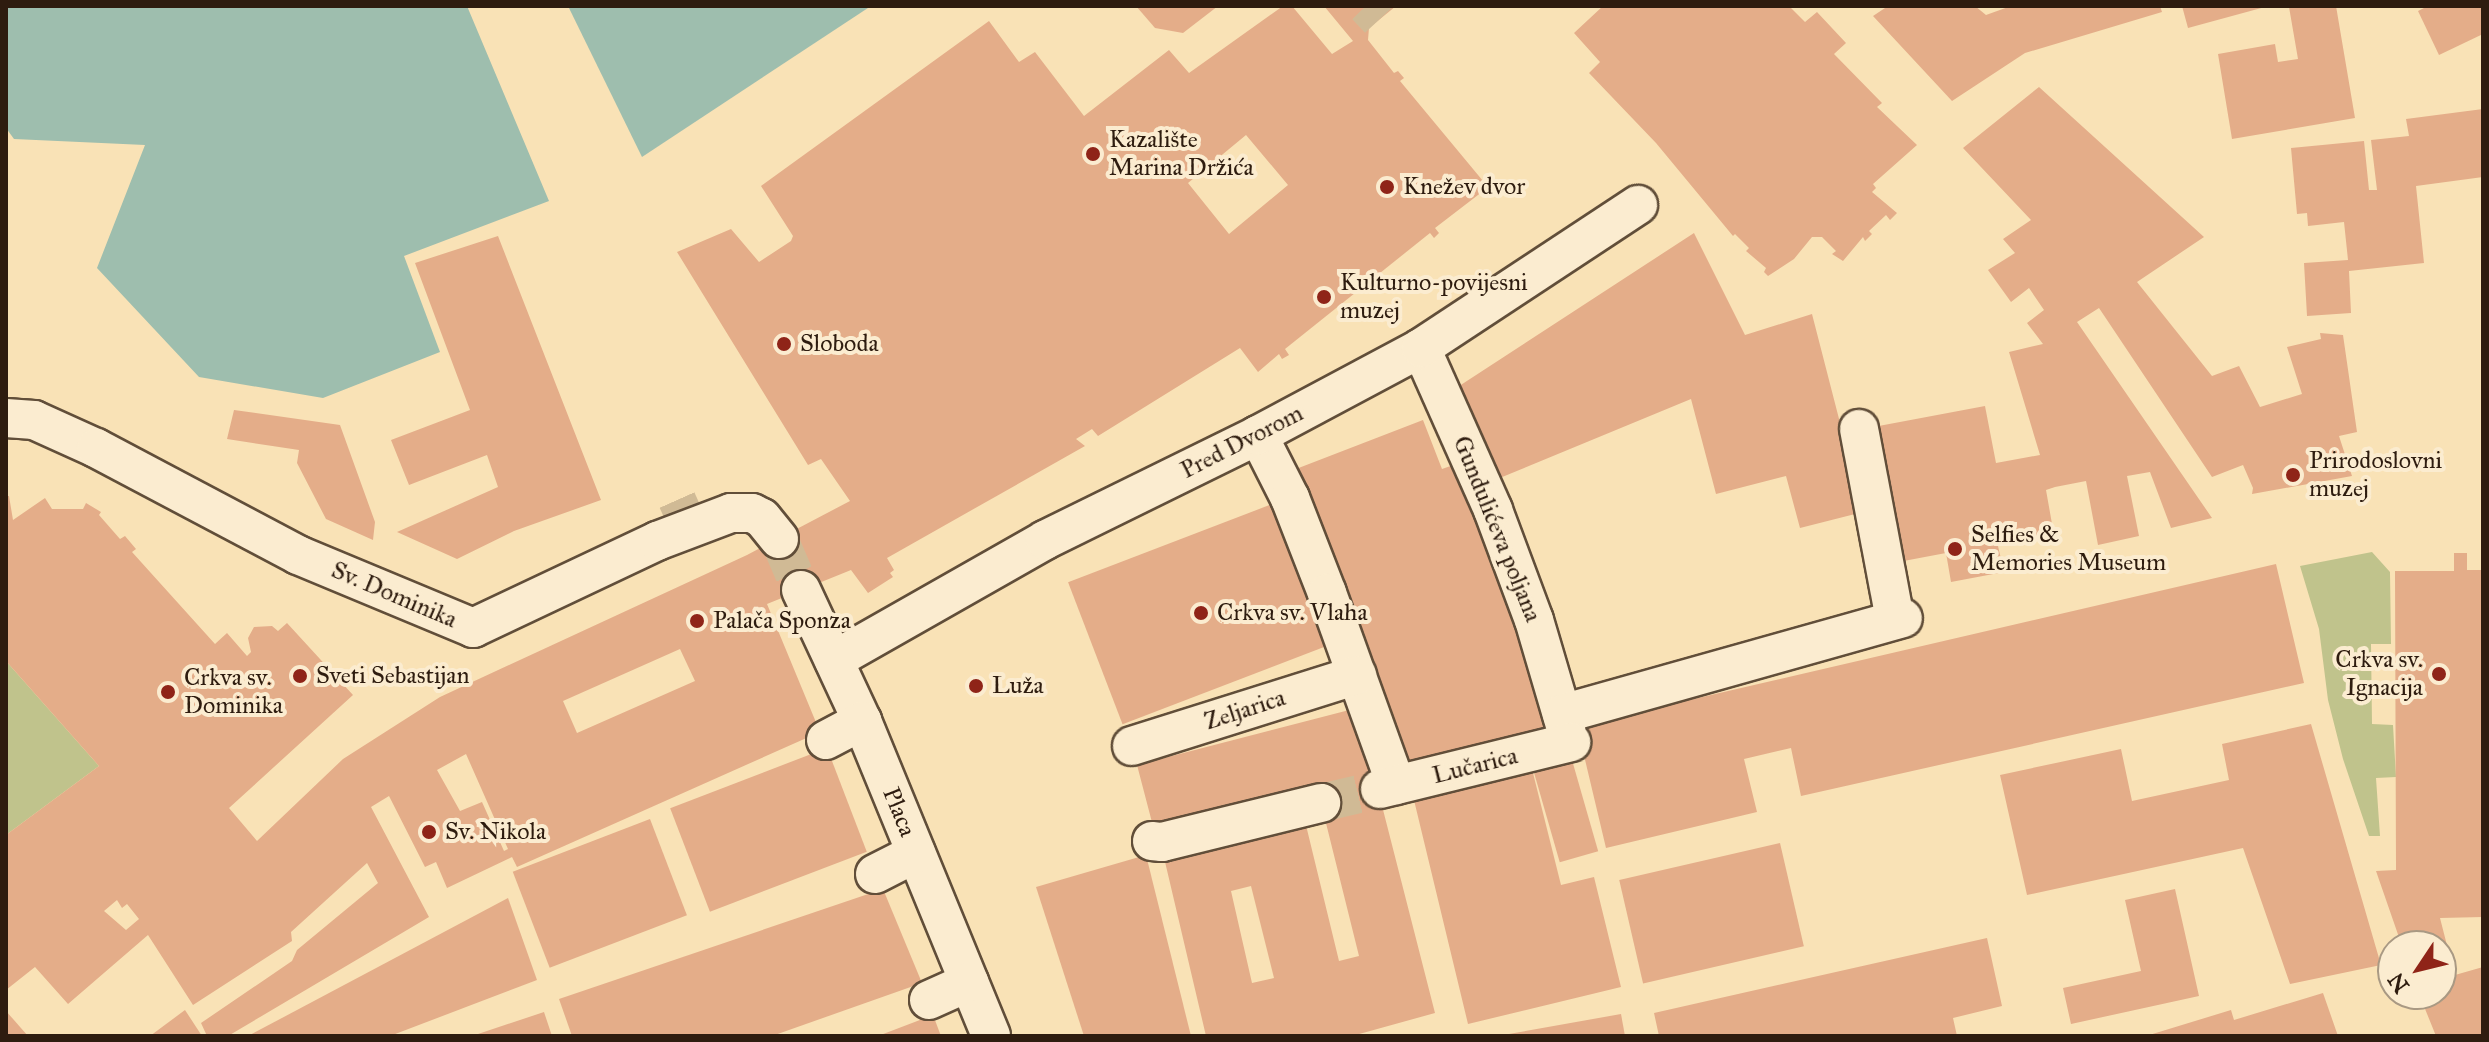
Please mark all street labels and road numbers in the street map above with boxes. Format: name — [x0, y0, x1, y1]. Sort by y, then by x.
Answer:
street label: Pred Dvorom — [1176, 399, 1308, 485]
street label: Gundulićeva poljana — [1447, 432, 1547, 626]
street label: Sv. Dominika — [327, 556, 461, 634]
street label: Zeljarica — [1201, 683, 1289, 737]
street label: Lučarica — [1430, 742, 1520, 790]
street label: Placa — [876, 783, 922, 841]

